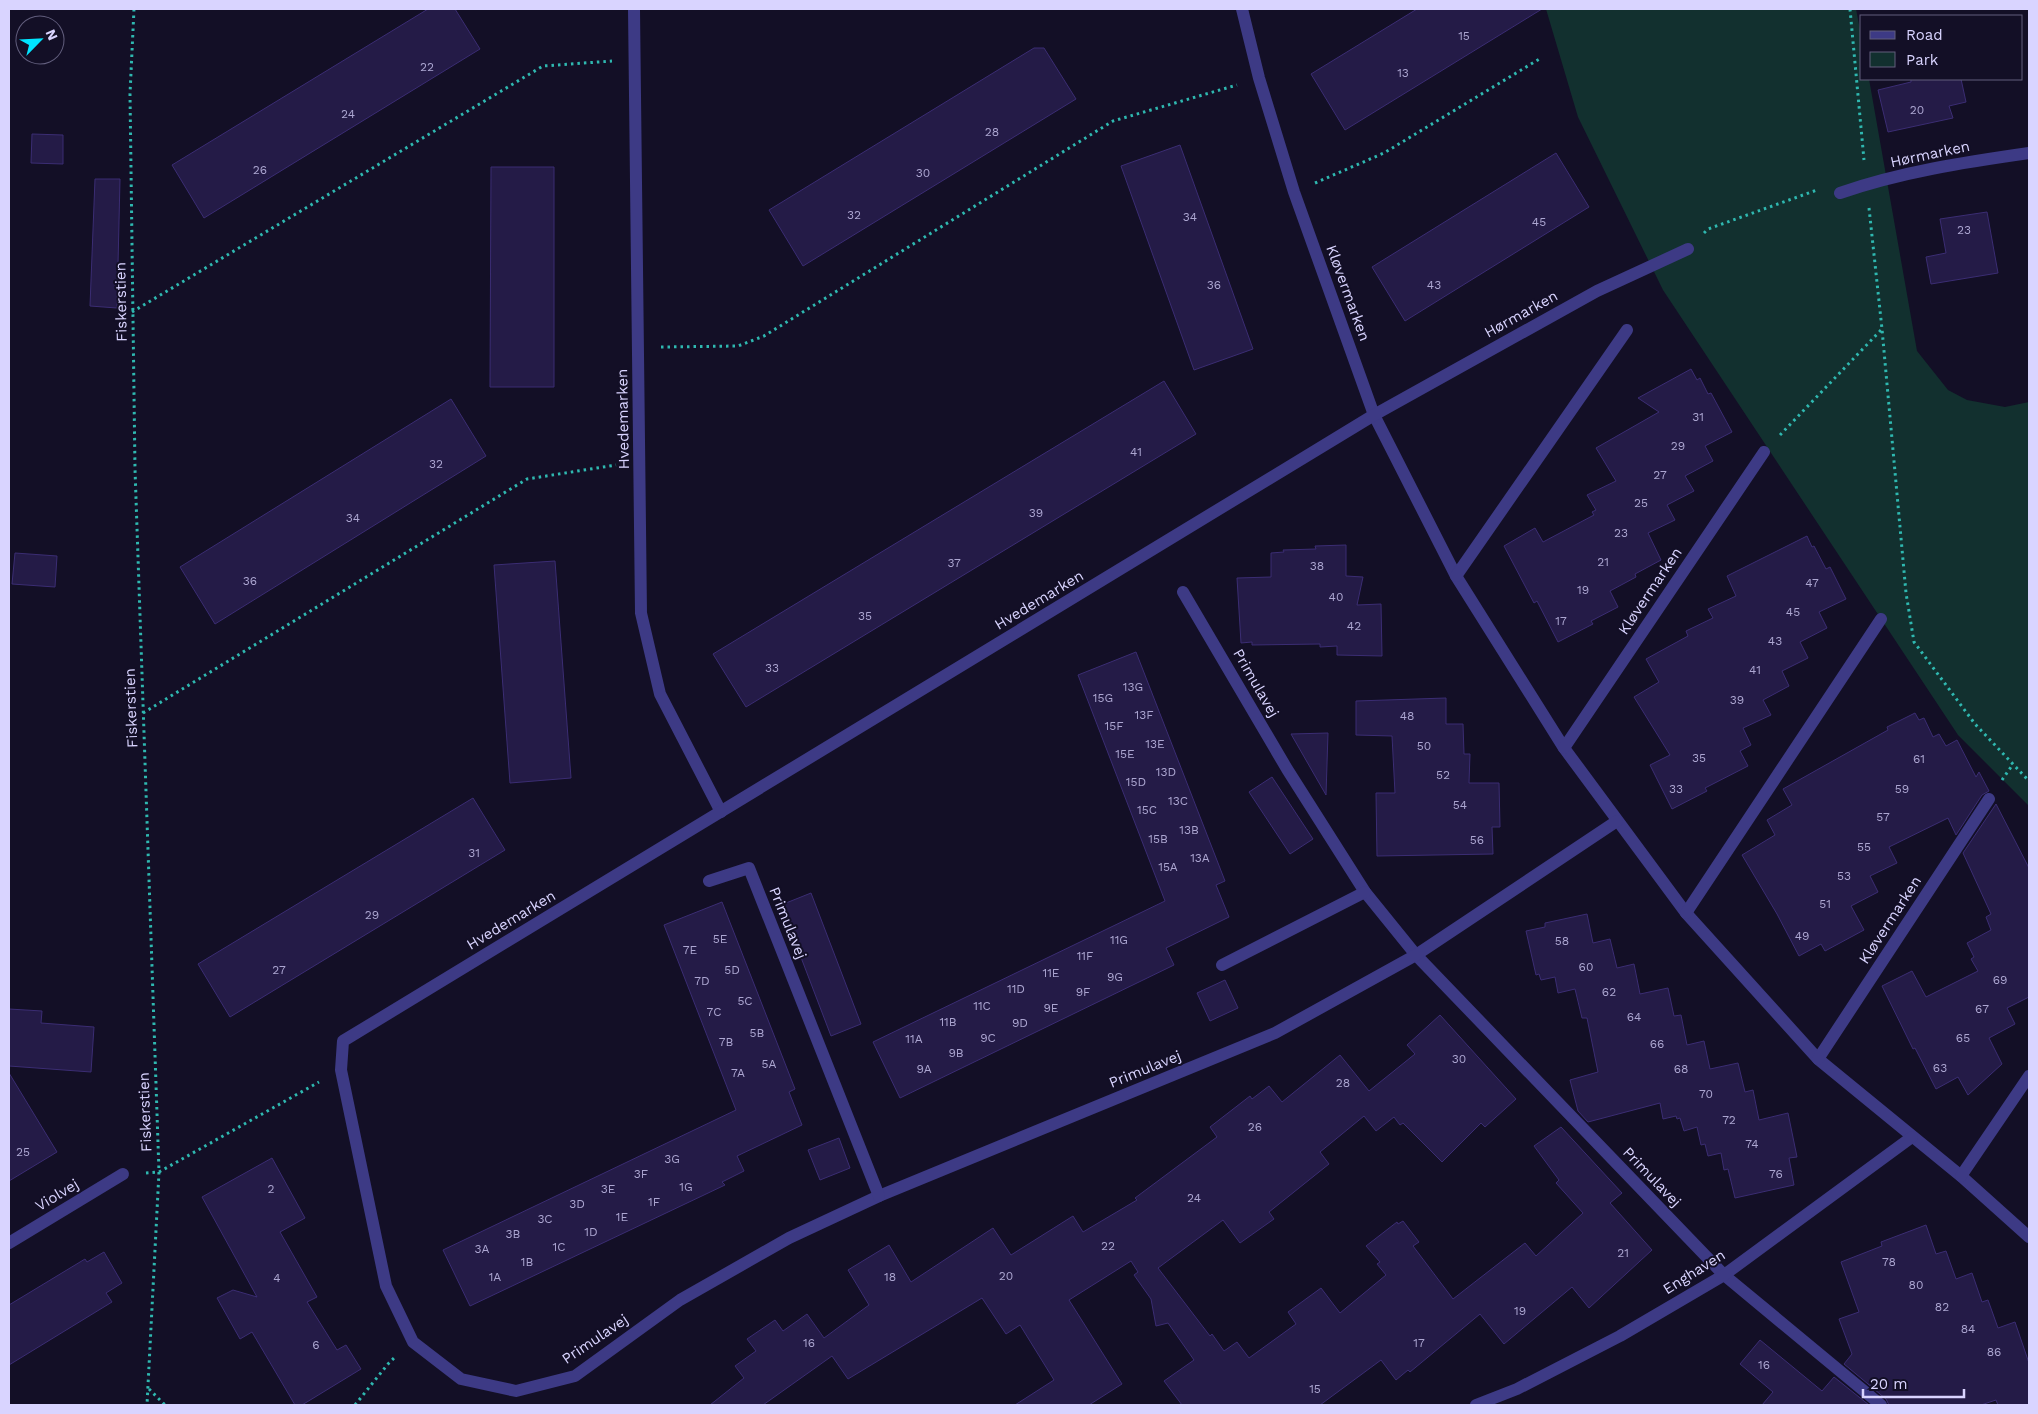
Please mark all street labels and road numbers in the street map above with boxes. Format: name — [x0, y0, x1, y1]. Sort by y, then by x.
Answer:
street label: Hørmarken — [1888, 137, 1972, 171]
street label: Kløvermarken — [1322, 242, 1374, 344]
street label: Fiskerstien — [111, 262, 131, 342]
street label: Hørmarken — [1481, 286, 1561, 342]
street label: Hvedemarken — [613, 369, 633, 469]
street label: Kløvermarken — [1614, 544, 1686, 638]
street label: Hvedemarken — [991, 566, 1087, 634]
street label: Primulavej — [1229, 646, 1283, 720]
street label: Fiskerstien — [121, 668, 141, 748]
street label: Kløvermarken — [1855, 873, 1925, 967]
street label: Primulavej — [765, 884, 811, 962]
street label: Hvedemarken — [463, 886, 559, 954]
street label: Primulavej — [1106, 1046, 1184, 1092]
street label: Fiskerstien — [135, 1072, 155, 1152]
street label: Primulavej — [1619, 1143, 1685, 1211]
street label: Violvej — [32, 1175, 82, 1215]
street label: Enghaven — [1660, 1246, 1728, 1298]
street label: Primulavej — [558, 1310, 632, 1368]

